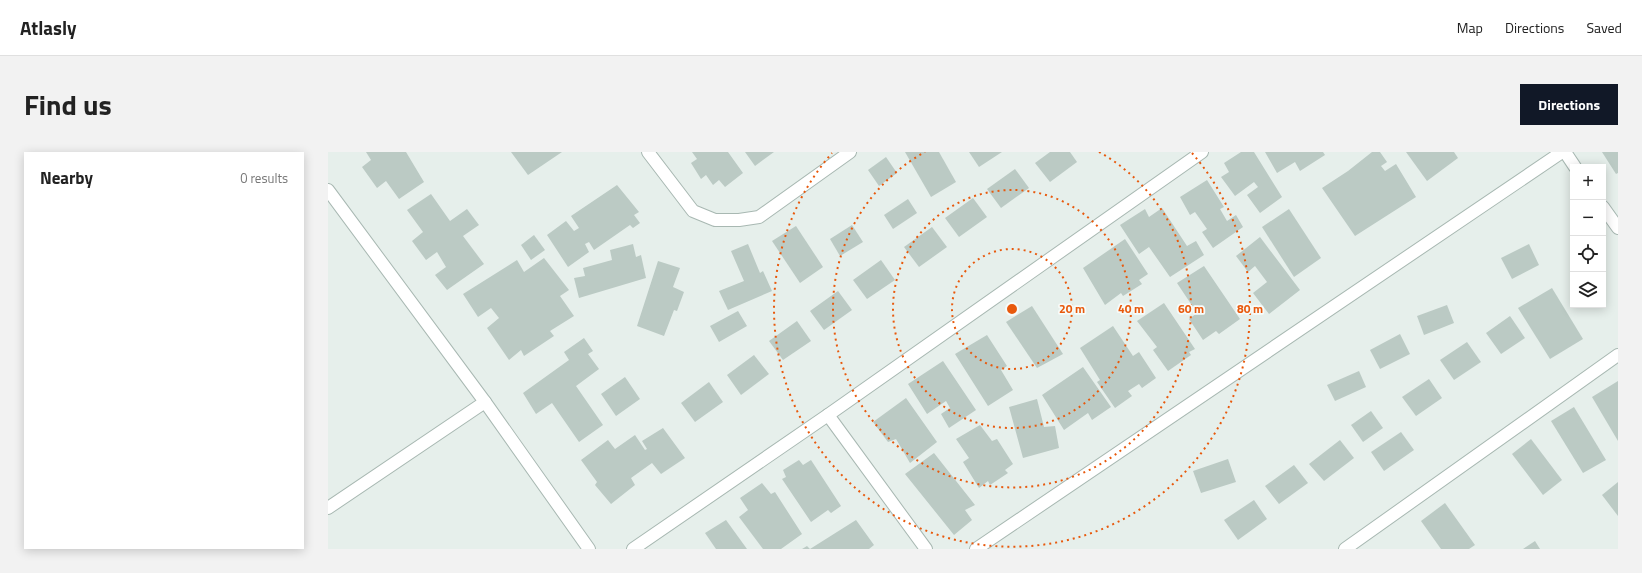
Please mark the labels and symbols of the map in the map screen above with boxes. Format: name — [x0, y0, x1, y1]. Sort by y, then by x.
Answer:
text: 20 m — [1059, 299, 1085, 318]
text: 40 m — [1118, 299, 1144, 318]
text: 60 m — [1178, 299, 1204, 318]
text: 80 m — [1237, 299, 1263, 318]
centre of rings — [1005, 302, 1019, 316]

